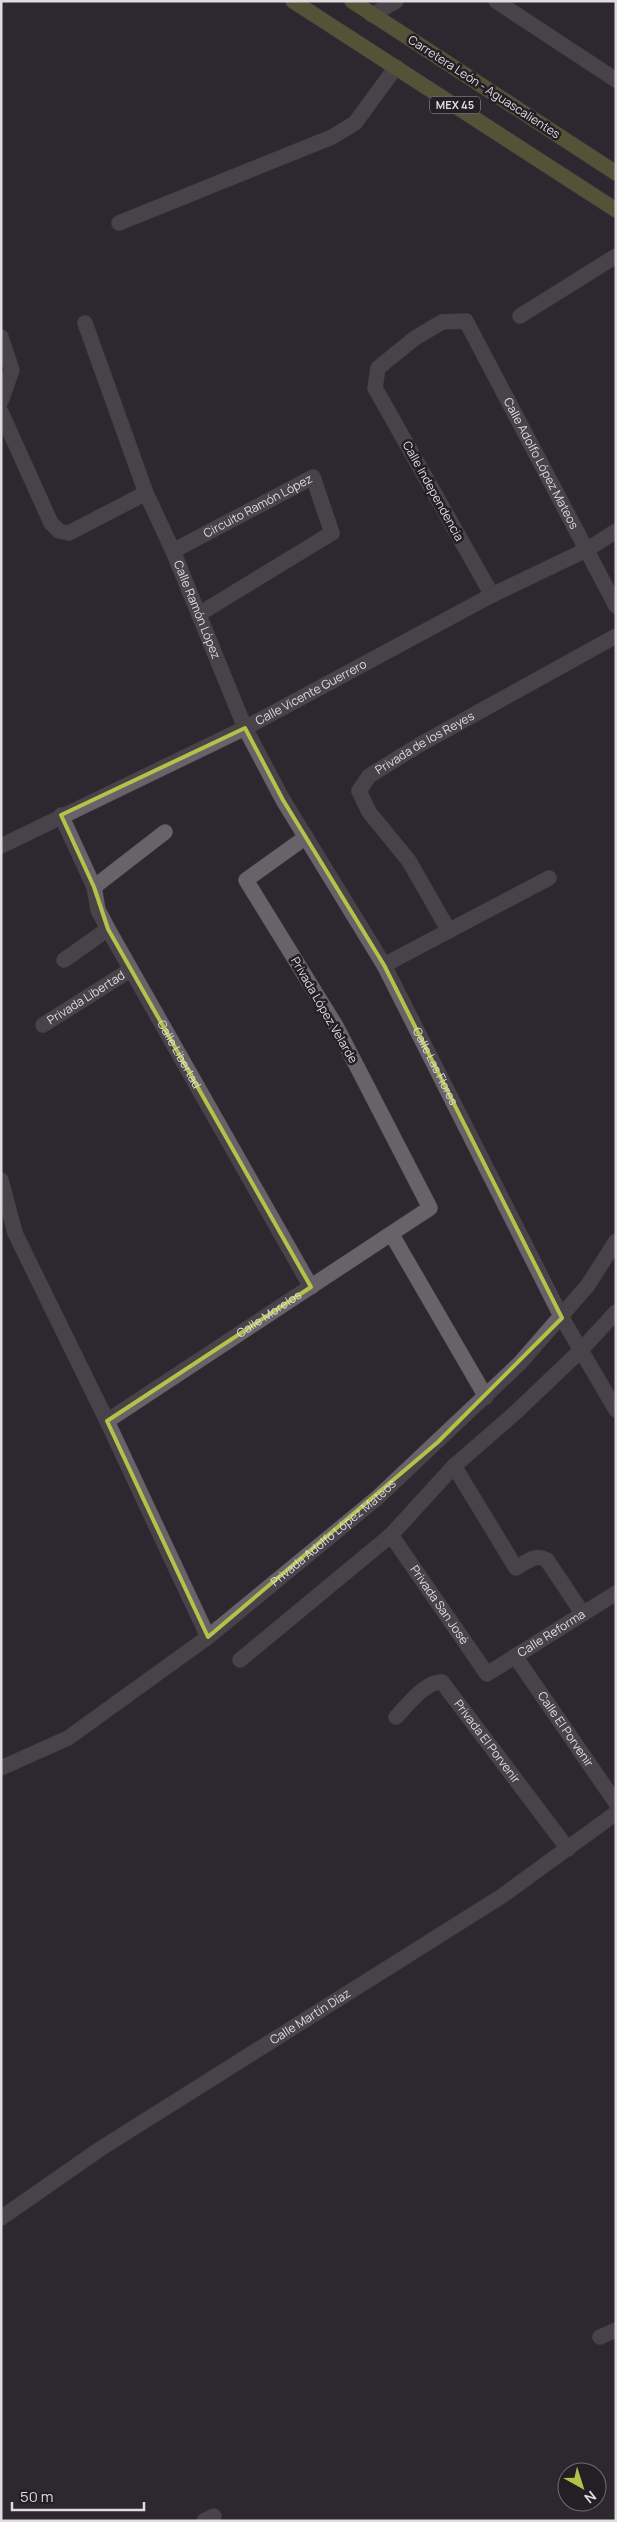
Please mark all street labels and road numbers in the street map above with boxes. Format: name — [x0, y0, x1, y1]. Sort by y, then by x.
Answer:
street label: Carretera León - Aguascalientes — [405, 31, 564, 142]
road number: MEX 45 — [430, 96, 480, 114]
street label: Calle Adolfo López Mateos — [500, 394, 583, 532]
street label: Calle Independencia — [399, 438, 468, 544]
street label: Circuito Ramón López — [200, 470, 315, 542]
street label: Calle Ramón López — [170, 558, 225, 661]
street label: Calle Vicente Guerrero — [252, 655, 369, 729]
street label: Privada de los Reyes — [372, 707, 477, 778]
street label: Privada López Velarde — [287, 953, 362, 1066]
street label: Privada Libertad — [44, 966, 128, 1028]
street label: Calle Libertad — [153, 1017, 206, 1091]
street label: Calle Las Flores — [409, 1024, 462, 1108]
street label: Calle Morelos — [233, 1286, 305, 1342]
street label: Privada Adolfo López Mateos — [267, 1475, 400, 1590]
street label: Privada San José — [406, 1562, 473, 1648]
street label: Calle Reforma — [514, 1605, 588, 1661]
street label: Calle El Porvenir — [534, 1688, 598, 1771]
street label: Privada El Porvenir — [450, 1696, 525, 1787]
street label: Calle Martín Díaz — [266, 1984, 354, 2048]

